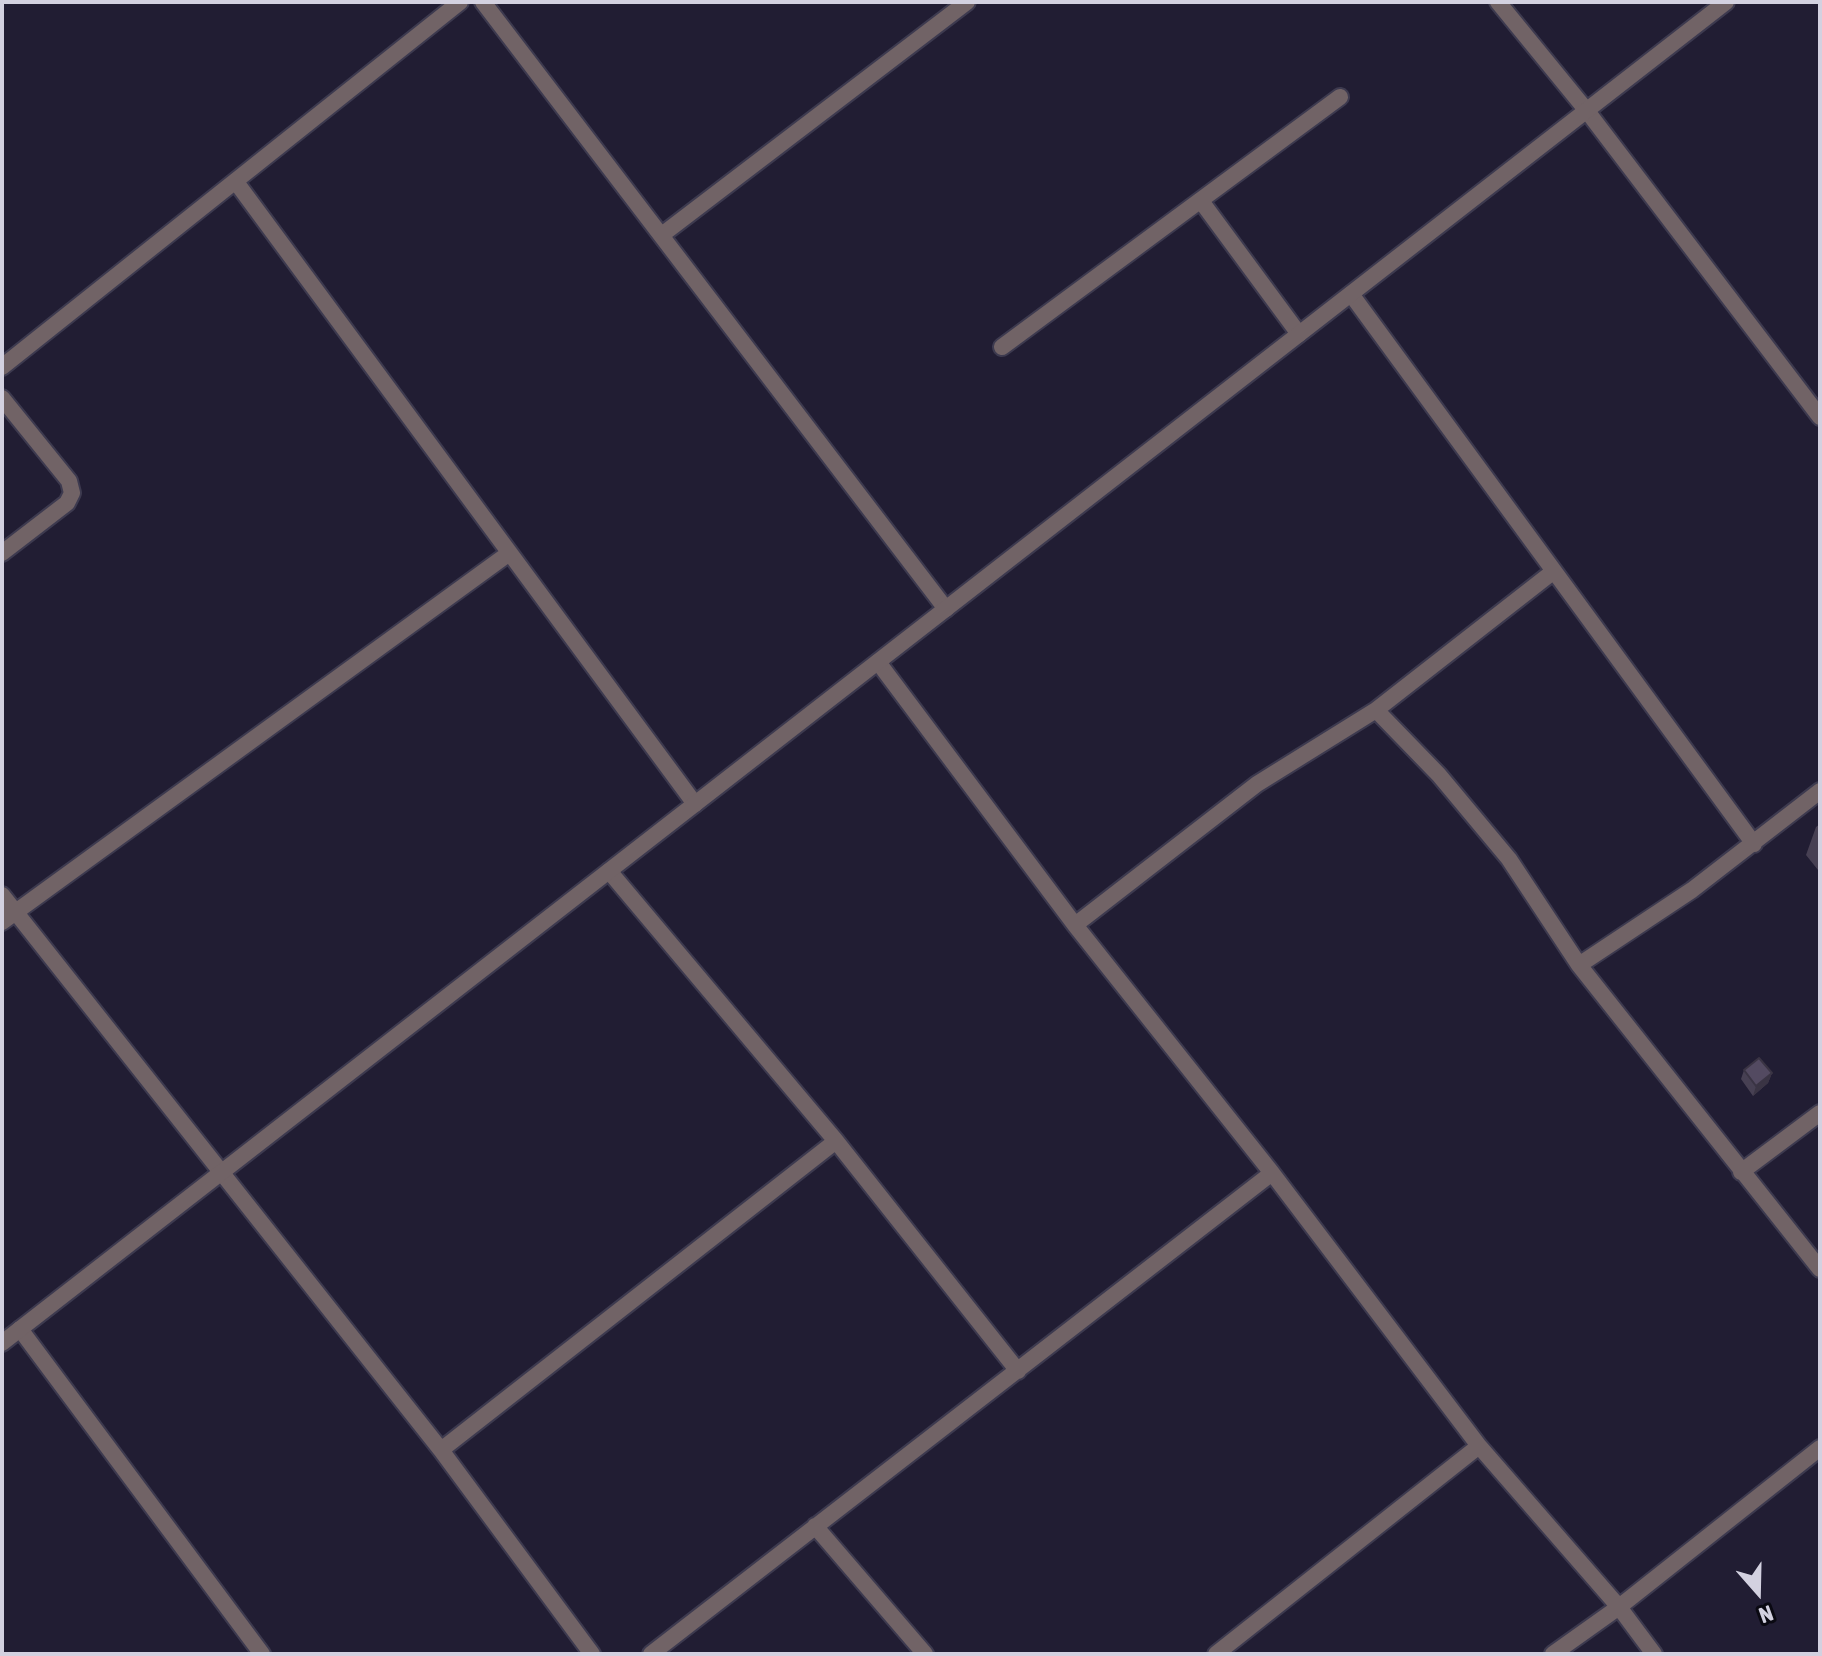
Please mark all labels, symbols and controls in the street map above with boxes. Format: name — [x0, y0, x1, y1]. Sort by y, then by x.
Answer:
north arrow — [1718, 1552, 1798, 1632]
text: N — [1756, 1600, 1777, 1629]

